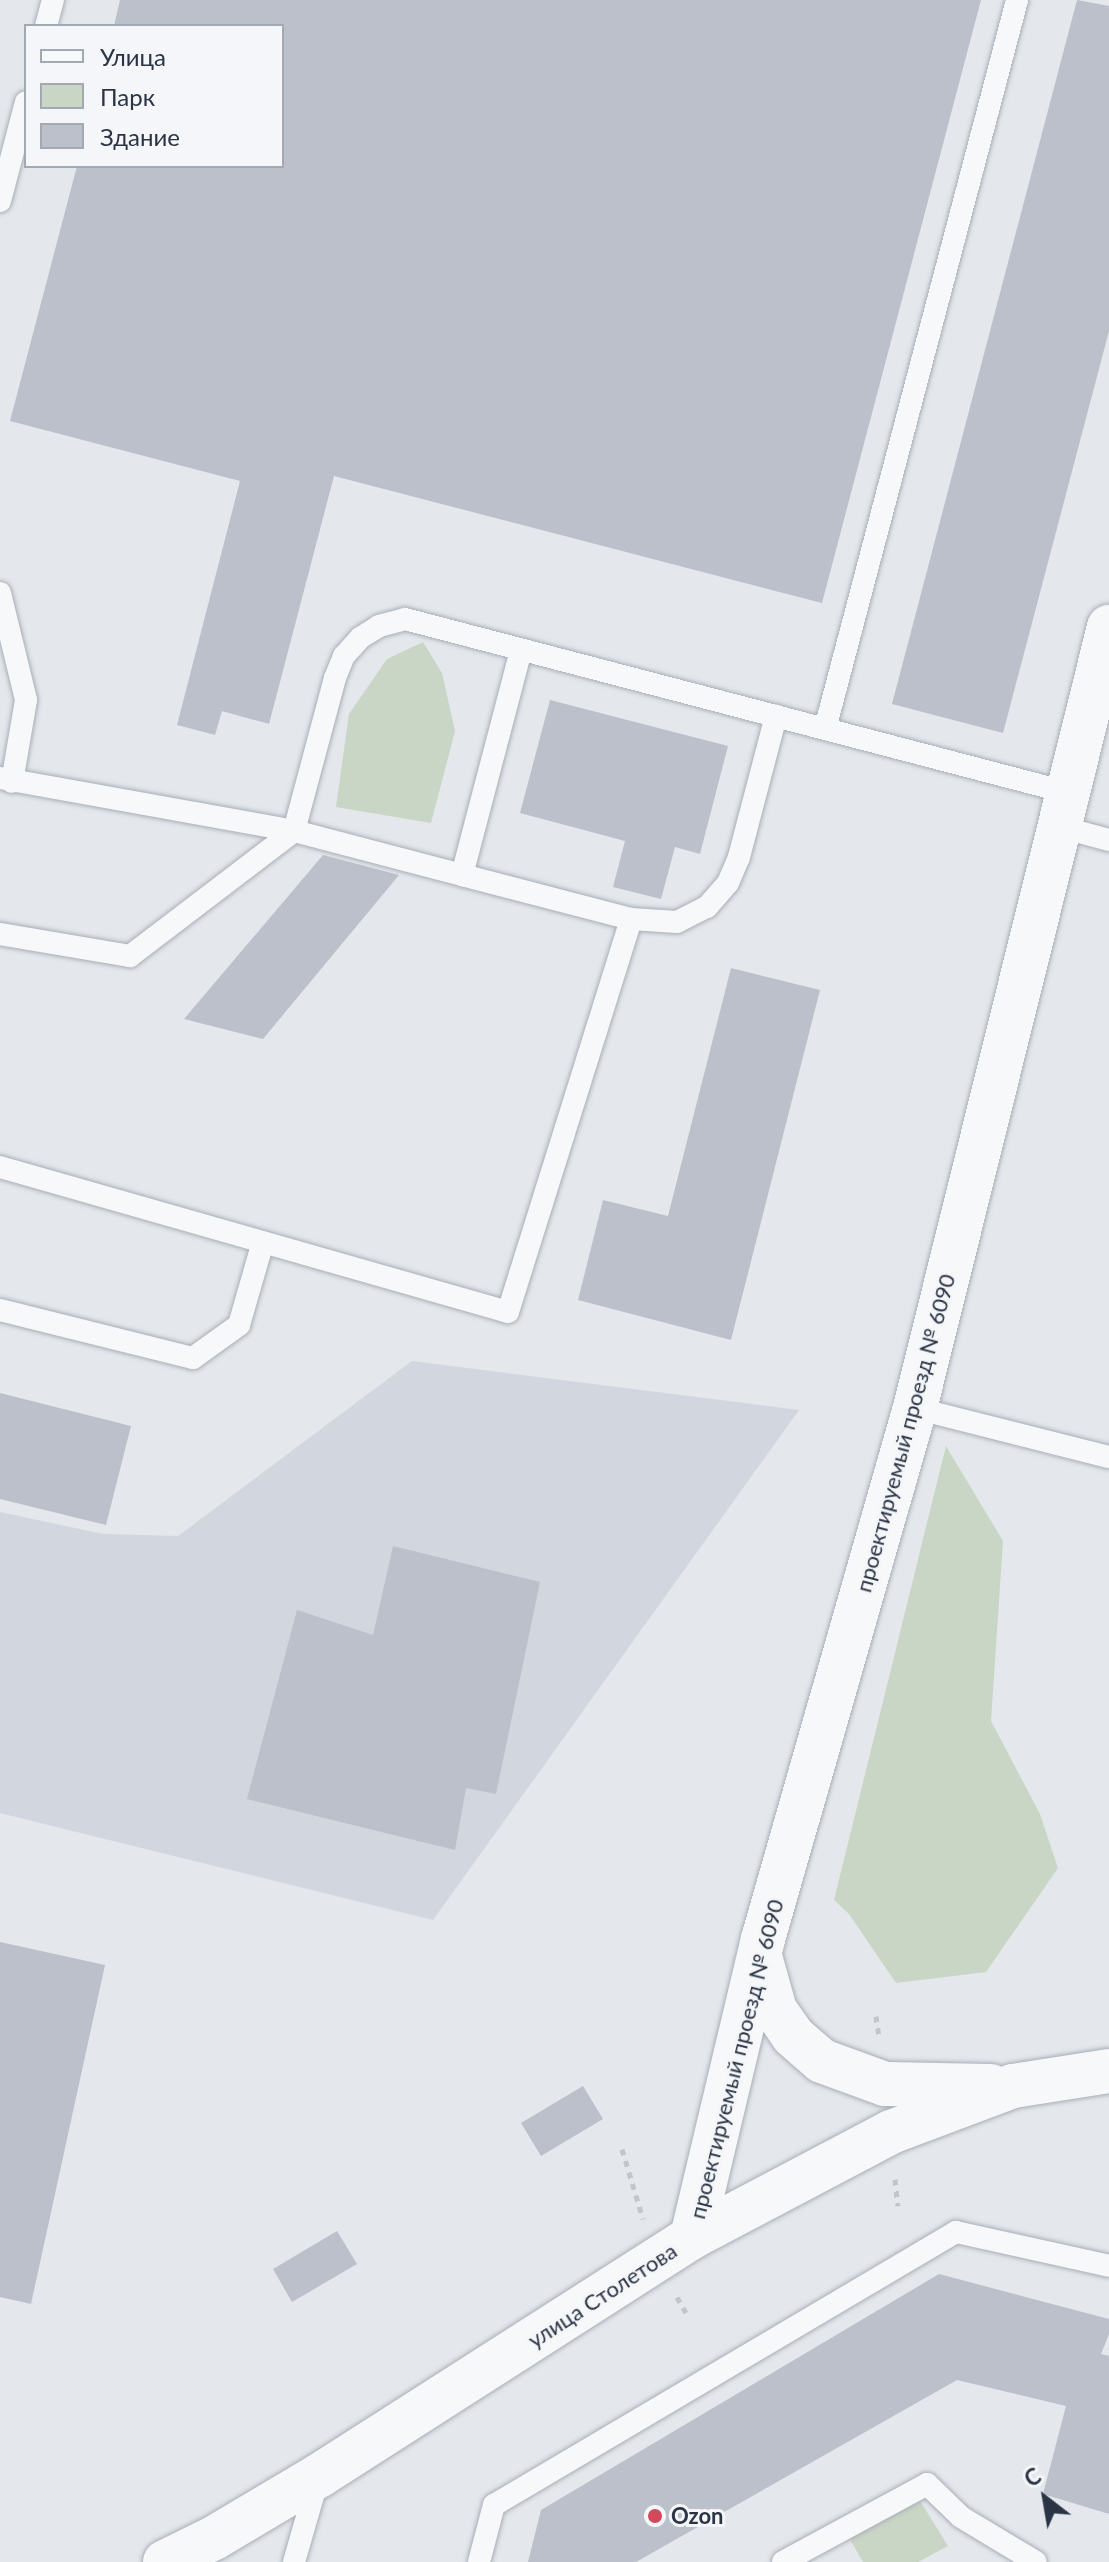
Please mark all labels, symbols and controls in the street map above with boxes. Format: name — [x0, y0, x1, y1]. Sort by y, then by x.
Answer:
legend — [24, 24, 284, 168]
text: Улица — [100, 42, 166, 71]
text: Парк — [100, 82, 155, 111]
text: Здание — [100, 122, 180, 151]
street label: проектируемый проезд № 6090 — [850, 1271, 960, 1595]
street label: проектируемый проезд № 6090 — [683, 1897, 789, 2221]
street label: улица Столетова — [523, 2237, 681, 2353]
north arrow — [1005, 2458, 1085, 2538]
text: С — [1019, 2462, 1046, 2492]
place label: Ozon — [671, 2503, 724, 2529]
marker: Ozon — [646, 2507, 664, 2525]

